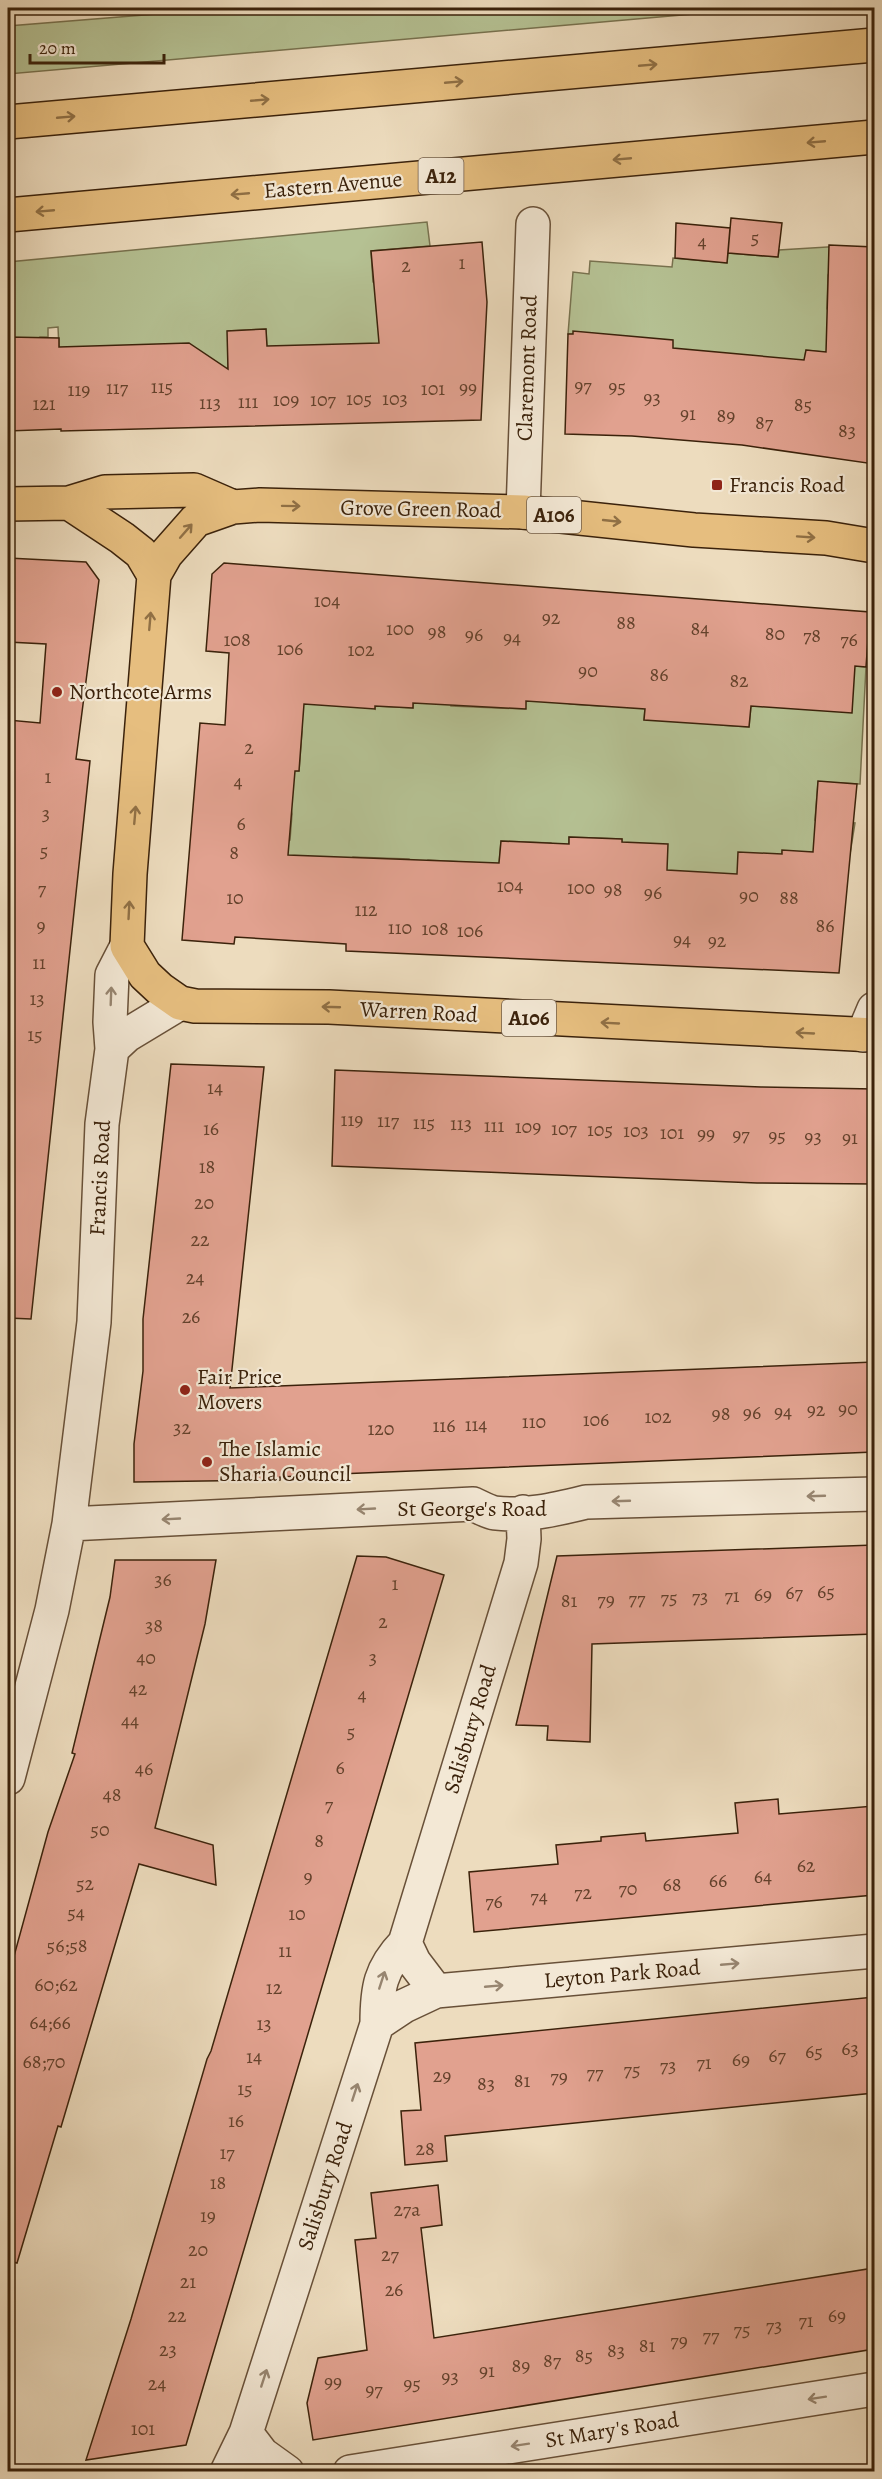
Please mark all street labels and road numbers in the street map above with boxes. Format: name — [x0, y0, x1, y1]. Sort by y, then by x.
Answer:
road number: A12 — [418, 158, 464, 194]
street label: Eastern Avenue — [262, 164, 404, 206]
street label: Claremont Road — [509, 294, 545, 442]
street label: Grove Green Road — [340, 493, 502, 525]
road number: A106 — [527, 497, 581, 533]
street label: Warren Road — [358, 994, 479, 1030]
road number: A106 — [502, 1000, 556, 1036]
street label: Francis Road — [82, 1119, 118, 1237]
street label: St George's Road — [397, 1494, 547, 1524]
street label: Salisbury Road — [436, 1661, 504, 1797]
street label: Leyton Park Road — [543, 1952, 702, 1996]
street label: Salisbury Road — [290, 2118, 360, 2254]
street label: St Mary's Road — [543, 2405, 681, 2455]

